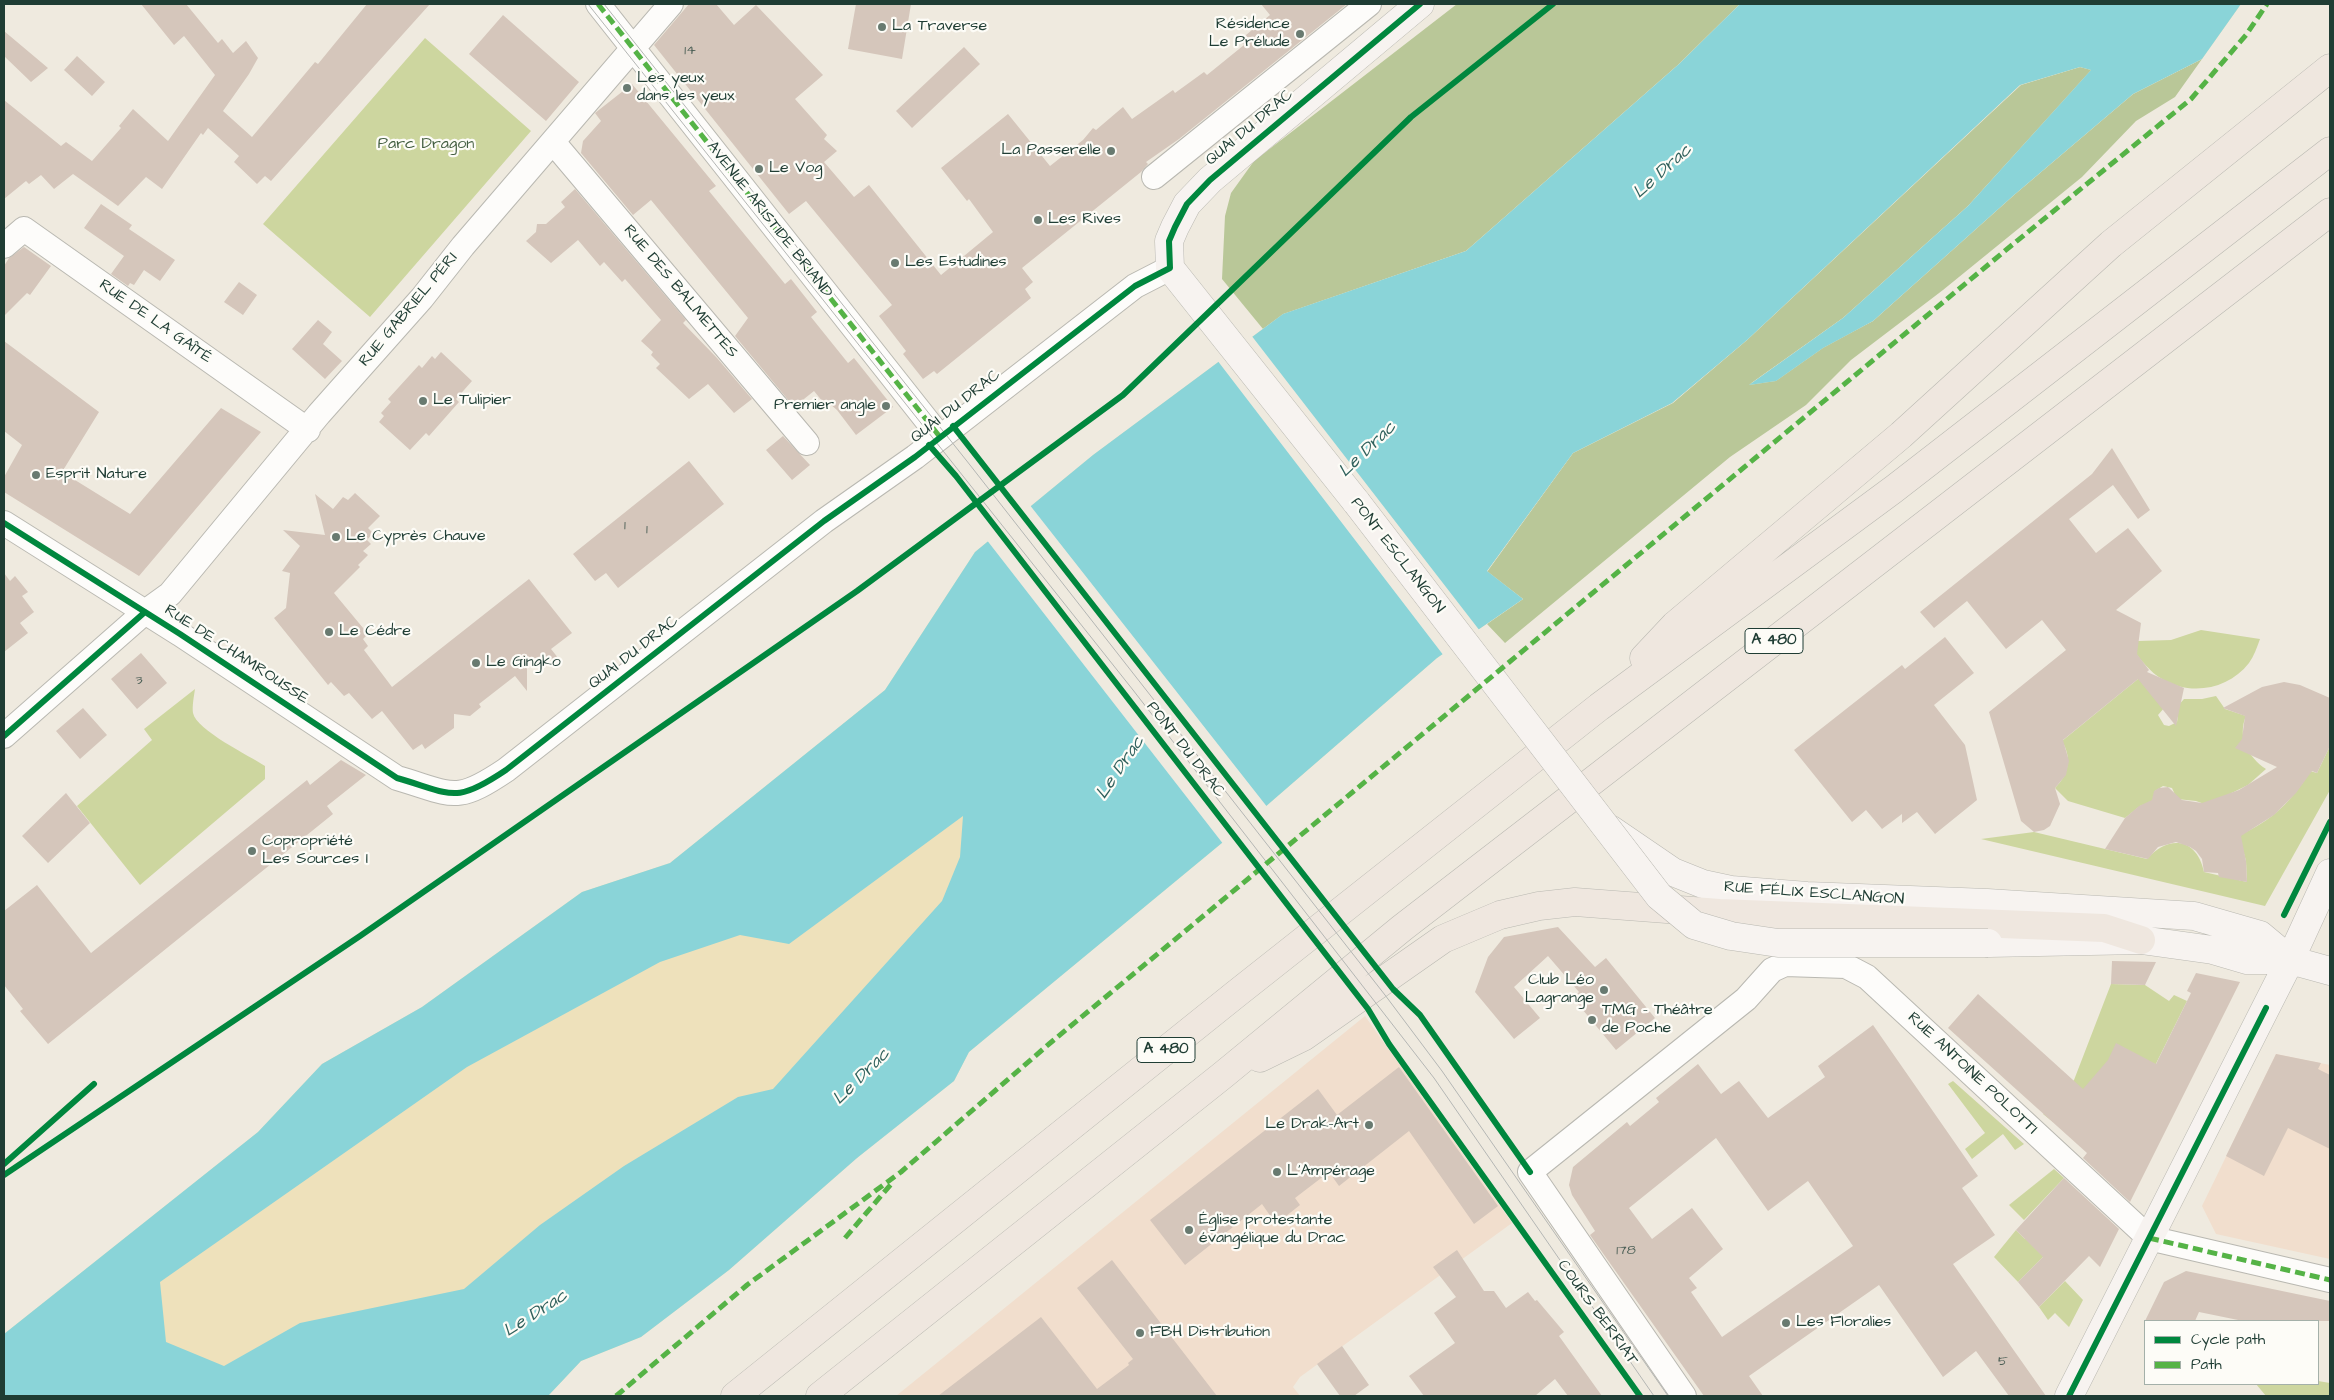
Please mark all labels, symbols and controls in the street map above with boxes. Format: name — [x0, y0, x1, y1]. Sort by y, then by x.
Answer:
place label: Résidence Le Prélude — [1209, 15, 1290, 53]
place label: La Traverse — [892, 17, 987, 37]
marker: La Traverse — [876, 21, 888, 33]
marker: Résidence Le Prélude — [1294, 28, 1306, 40]
house number: 14 — [684, 43, 696, 59]
place label: Les yeux dans les yeux — [637, 69, 734, 107]
marker: Les yeux dans les yeux — [621, 82, 633, 94]
street label: QUAI DU DRAC — [1202, 86, 1298, 170]
park label: Parc Dragon — [378, 135, 474, 155]
street label: AVENUE ARISTIDE BRIAND — [702, 138, 836, 302]
water label: Le Drac — [1629, 140, 1697, 204]
place label: La Passerelle — [1001, 141, 1101, 161]
marker: La Passerelle — [1105, 145, 1117, 157]
place label: Le Vog — [769, 159, 822, 179]
marker: Le Vog — [753, 163, 765, 175]
place label: Les Rives — [1048, 210, 1121, 230]
marker: Les Rives — [1032, 214, 1044, 226]
street label: RUE DES BALMETTES — [619, 222, 741, 362]
street label: RUE GABRIEL PÉRI — [356, 249, 462, 371]
place label: Les Estudines — [905, 253, 1007, 273]
marker: Les Estudines — [889, 257, 901, 269]
street label: RUE DE LA GAÎTÉ — [95, 276, 215, 368]
street label: QUAI DU DRAC — [907, 366, 1005, 448]
place label: Le Tulipier — [433, 391, 511, 411]
marker: Le Tulipier — [417, 395, 429, 407]
place label: Premier angle — [774, 396, 876, 416]
marker: Premier angle — [880, 400, 892, 412]
water label: Le Drac — [1335, 417, 1401, 483]
place label: Esprit Nature — [46, 465, 147, 485]
marker: Esprit Nature — [30, 469, 42, 481]
street label: PONT ESCLANGON — [1346, 494, 1448, 618]
house number: 1 — [624, 518, 626, 534]
house number: 1 — [646, 522, 648, 538]
place label: Le Cyprès Chauve — [346, 527, 486, 547]
marker: Le Cyprès Chauve — [330, 531, 342, 543]
street label: RUE DE CHAMROUSSE — [160, 601, 312, 709]
street label: QUAI DU DRAC — [585, 612, 683, 694]
place label: Le Cédre — [339, 622, 411, 642]
marker: Le Cédre — [323, 626, 335, 638]
road number: A 480 — [1745, 628, 1803, 654]
place label: Le Gingko — [486, 653, 561, 673]
marker: Le Gingko — [470, 657, 482, 669]
house number: 3 — [135, 673, 143, 689]
street label: PONT DU DRAC — [1142, 698, 1228, 802]
water label: Le Drac — [1092, 732, 1150, 804]
place label: Copropriété Les Sources I — [262, 832, 368, 870]
marker: Copropriété Les Sources I — [246, 845, 258, 857]
street label: RUE FÉLIX ESCLANGON — [1723, 878, 1905, 910]
place label: Club Léo Lagrange — [1525, 971, 1594, 1009]
marker: Club Léo Lagrange — [1598, 984, 1610, 996]
place label: TMG - Théâtre de Poche — [1602, 1001, 1713, 1039]
street label: RUE ANTOINE POLOTTI — [1903, 1009, 2041, 1139]
marker: TMG - Théâtre de Poche — [1586, 1014, 1598, 1026]
road number: A 480 — [1137, 1038, 1195, 1062]
water label: Le Drac — [829, 1044, 895, 1110]
place label: Le Drak-Art — [1265, 1115, 1359, 1135]
marker: Le Drak-Art — [1363, 1119, 1375, 1131]
place label: L'Ampérage — [1287, 1162, 1375, 1182]
marker: L'Ampérage — [1271, 1166, 1283, 1178]
place label: Église protestante évangélique du Drac — [1199, 1211, 1346, 1249]
marker: Église protestante évangélique du Drac — [1183, 1224, 1195, 1236]
house number: 178 — [1616, 1243, 1636, 1259]
street label: COURS BERRIAT — [1552, 1257, 1642, 1369]
water label: Le Drac — [500, 1285, 572, 1343]
place label: Les Floralies — [1796, 1313, 1891, 1333]
marker: Les Floralies — [1780, 1317, 1792, 1329]
legend — [2144, 1320, 2319, 1385]
place label: FBH Distribution — [1150, 1323, 1270, 1343]
marker: FBH Distribution — [1134, 1327, 1146, 1339]
text: Cycle path — [2191, 1329, 2265, 1350]
house number: 5 — [1998, 1354, 2008, 1370]
text: Path — [2191, 1354, 2222, 1375]

